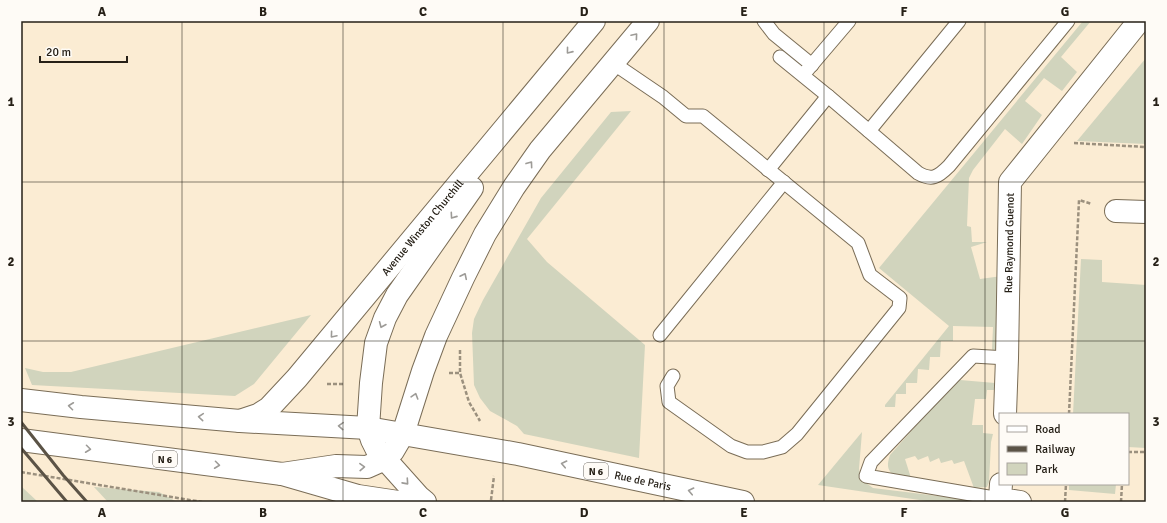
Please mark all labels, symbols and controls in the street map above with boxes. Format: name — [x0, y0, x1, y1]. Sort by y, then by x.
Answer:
text: A — [98, 4, 107, 20]
text: B — [259, 4, 267, 20]
text: C — [419, 4, 427, 20]
text: D — [580, 4, 589, 20]
text: E — [740, 4, 748, 20]
text: F — [901, 4, 908, 20]
text: G — [1061, 4, 1069, 20]
one-way arrow — [631, 33, 638, 41]
scale bar — [40, 38, 127, 64]
text: 20 m — [46, 45, 71, 60]
one-way arrow — [567, 47, 574, 54]
text: 1 — [7, 94, 15, 110]
text: 1 — [1152, 94, 1160, 110]
one-way arrow — [525, 162, 532, 169]
street label: Avenue Winston Churchill — [379, 177, 466, 278]
street label: Rue Raymond Guenot — [1002, 193, 1017, 293]
one-way arrow — [450, 212, 458, 219]
text: 2 — [7, 254, 15, 270]
text: 2 — [1152, 254, 1160, 270]
one-way arrow — [459, 273, 467, 280]
one-way arrow — [379, 321, 387, 328]
one-way arrow — [330, 331, 337, 338]
one-way arrow — [410, 393, 419, 400]
one-way arrow — [68, 402, 74, 411]
one-way arrow — [198, 413, 204, 422]
legend — [999, 413, 1129, 485]
text: 3 — [7, 414, 15, 430]
text: 3 — [1152, 414, 1160, 430]
one-way arrow — [338, 422, 344, 431]
text: Road — [1035, 422, 1061, 437]
text: Railway — [1035, 442, 1075, 457]
one-way arrow — [85, 444, 91, 453]
road number: N 6 — [153, 451, 177, 467]
one-way arrow — [214, 460, 220, 469]
one-way arrow — [561, 460, 567, 468]
text: Park — [1035, 462, 1058, 477]
one-way arrow — [359, 463, 365, 471]
road number: N 6 — [584, 463, 608, 479]
street label: Rue de Paris — [613, 469, 672, 494]
one-way arrow — [401, 478, 408, 485]
one-way arrow — [688, 488, 694, 496]
text: A — [98, 505, 107, 521]
text: B — [259, 505, 267, 521]
text: C — [419, 505, 427, 521]
text: D — [580, 505, 589, 521]
text: E — [740, 505, 748, 521]
text: F — [901, 505, 908, 521]
text: G — [1061, 505, 1069, 521]

